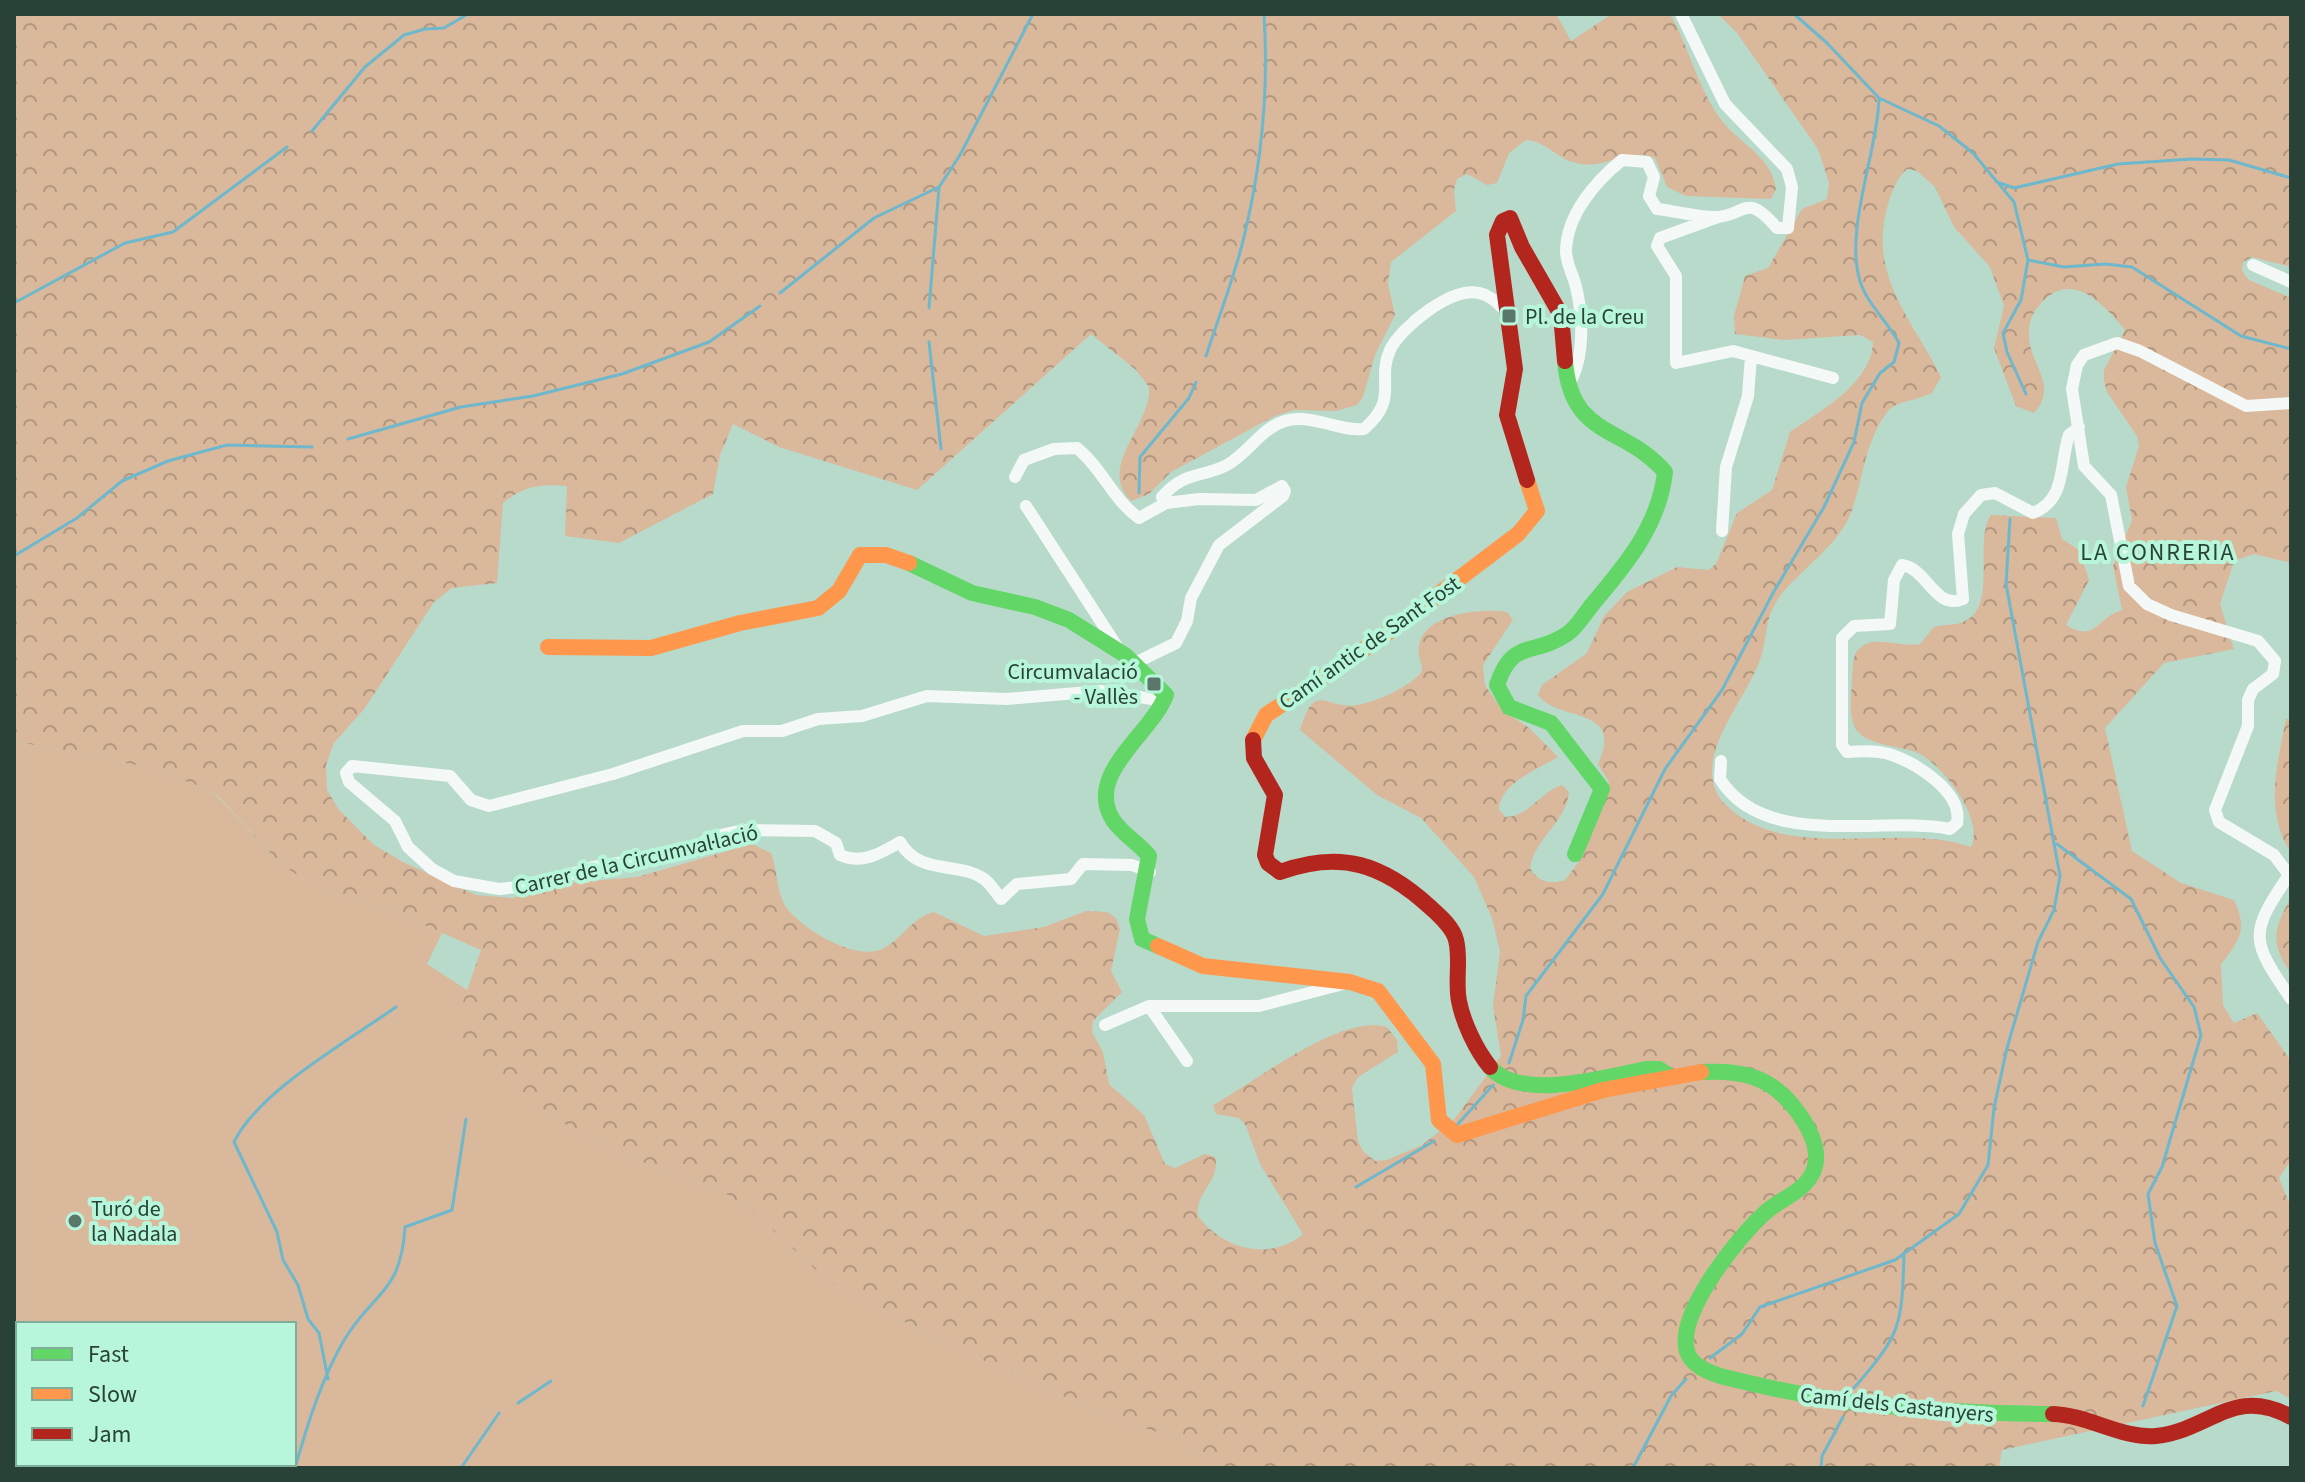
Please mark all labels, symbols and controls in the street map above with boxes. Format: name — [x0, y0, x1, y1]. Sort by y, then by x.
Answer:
place label: Pl. de la Creu — [1525, 301, 1644, 333]
marker: Pl. de la Creu — [1500, 307, 1518, 325]
district label: LA CONRERIA — [2080, 535, 2236, 570]
street label: Camí antic de Sant Fost — [1272, 568, 1467, 718]
place label: Circumvalació - Vallès — [1007, 656, 1138, 713]
marker: Circumvalació - Vallès — [1145, 675, 1163, 693]
street label: Carrer de la Circumval·lació — [511, 816, 761, 904]
place label: Turó de la Nadala — [91, 1193, 177, 1250]
marker: Turó de la Nadala — [66, 1212, 84, 1230]
legend — [16, 1322, 296, 1466]
text: Fast — [88, 1337, 129, 1372]
text: Slow — [88, 1377, 137, 1412]
street label: Camí dels Castanyers — [1799, 1379, 1995, 1431]
text: Jam — [88, 1417, 132, 1452]

